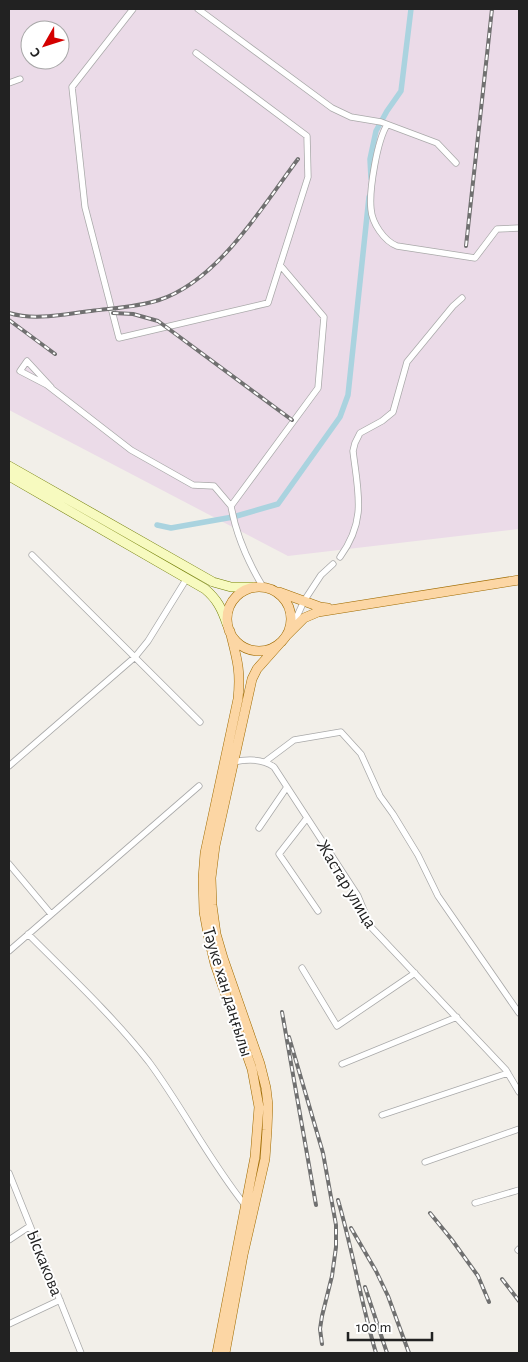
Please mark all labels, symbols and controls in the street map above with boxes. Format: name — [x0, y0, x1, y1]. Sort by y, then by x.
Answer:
north arrow — [20, 20, 70, 70]
text: С — [28, 45, 44, 60]
street label: Жастар улица — [313, 837, 380, 932]
street label: Тәуке хан даңғылы — [199, 925, 255, 1059]
street label: Ыскакова — [23, 1228, 65, 1299]
scale bar — [348, 1310, 432, 1342]
text: 100 m — [356, 1320, 391, 1335]

